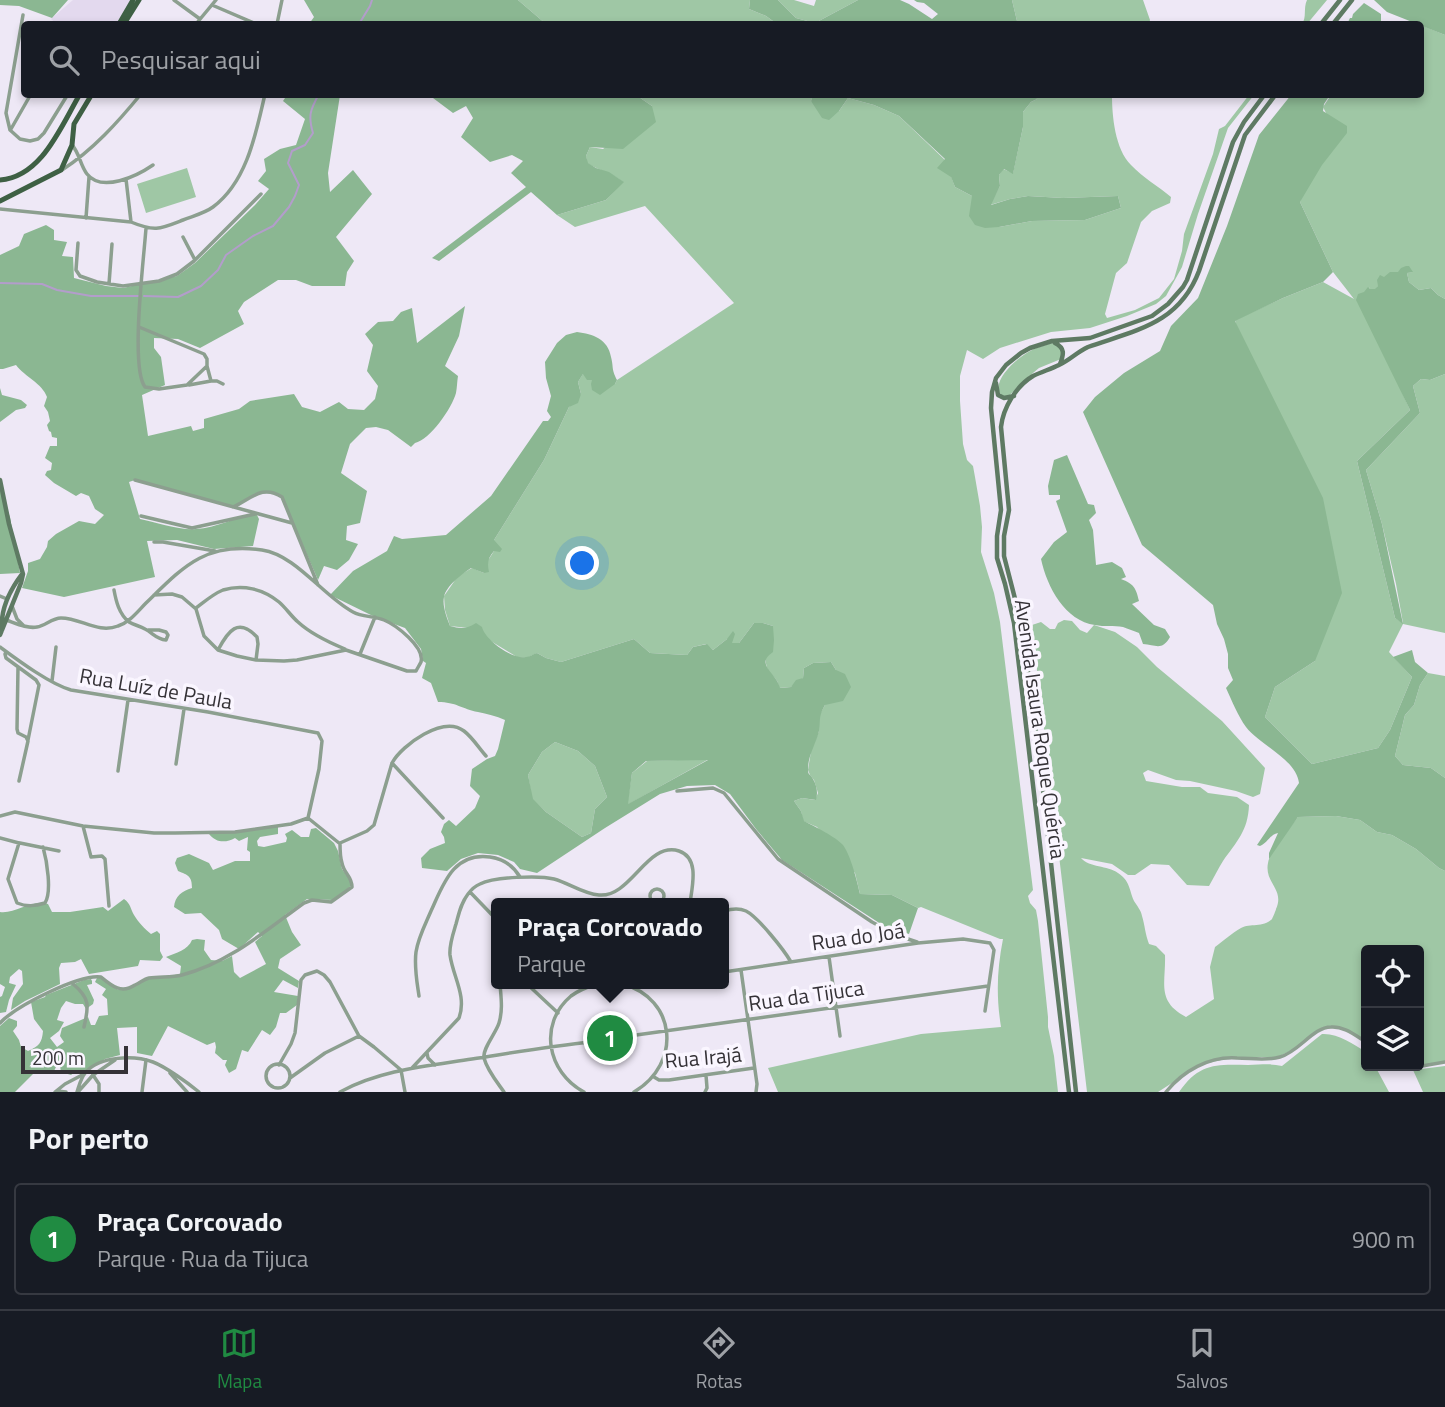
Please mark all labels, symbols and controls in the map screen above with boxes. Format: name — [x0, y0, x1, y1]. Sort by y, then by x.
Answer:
search box — [21, 21, 1424, 98]
text: Pesquisar aqui — [101, 40, 261, 79]
icon: search — [45, 41, 83, 79]
your location — [565, 546, 599, 580]
street label: Avenida Isaura Roque Quércia — [1007, 597, 1075, 861]
street label: Rua Luíz de Paula — [77, 659, 235, 717]
popup — [491, 898, 729, 989]
text: Praça Corcovado — [517, 907, 703, 946]
street label: Rua do Joá — [809, 914, 907, 958]
map controls — [1361, 945, 1424, 1071]
button: locate — [1361, 945, 1424, 1008]
text: Parque — [517, 946, 586, 981]
street label: Rua da Tijuca — [746, 971, 866, 1019]
button: layers — [1361, 1008, 1424, 1071]
pin: 1 — [587, 1012, 633, 1064]
street label: Rua Irajá — [663, 1038, 743, 1076]
scale bar — [21, 1043, 128, 1075]
text: 200 m — [32, 1043, 84, 1072]
text: Por perto — [28, 1115, 149, 1161]
text: Praça Corcovado — [97, 1202, 283, 1241]
text: 1 — [47, 1222, 59, 1257]
text: 900 m — [1352, 1222, 1415, 1257]
text: Parque · Rua da Tijuca — [97, 1241, 308, 1276]
tab: Mapa — [217, 1324, 262, 1395]
tab: Rotas — [696, 1324, 742, 1395]
tab: Salvos — [1176, 1324, 1228, 1395]

